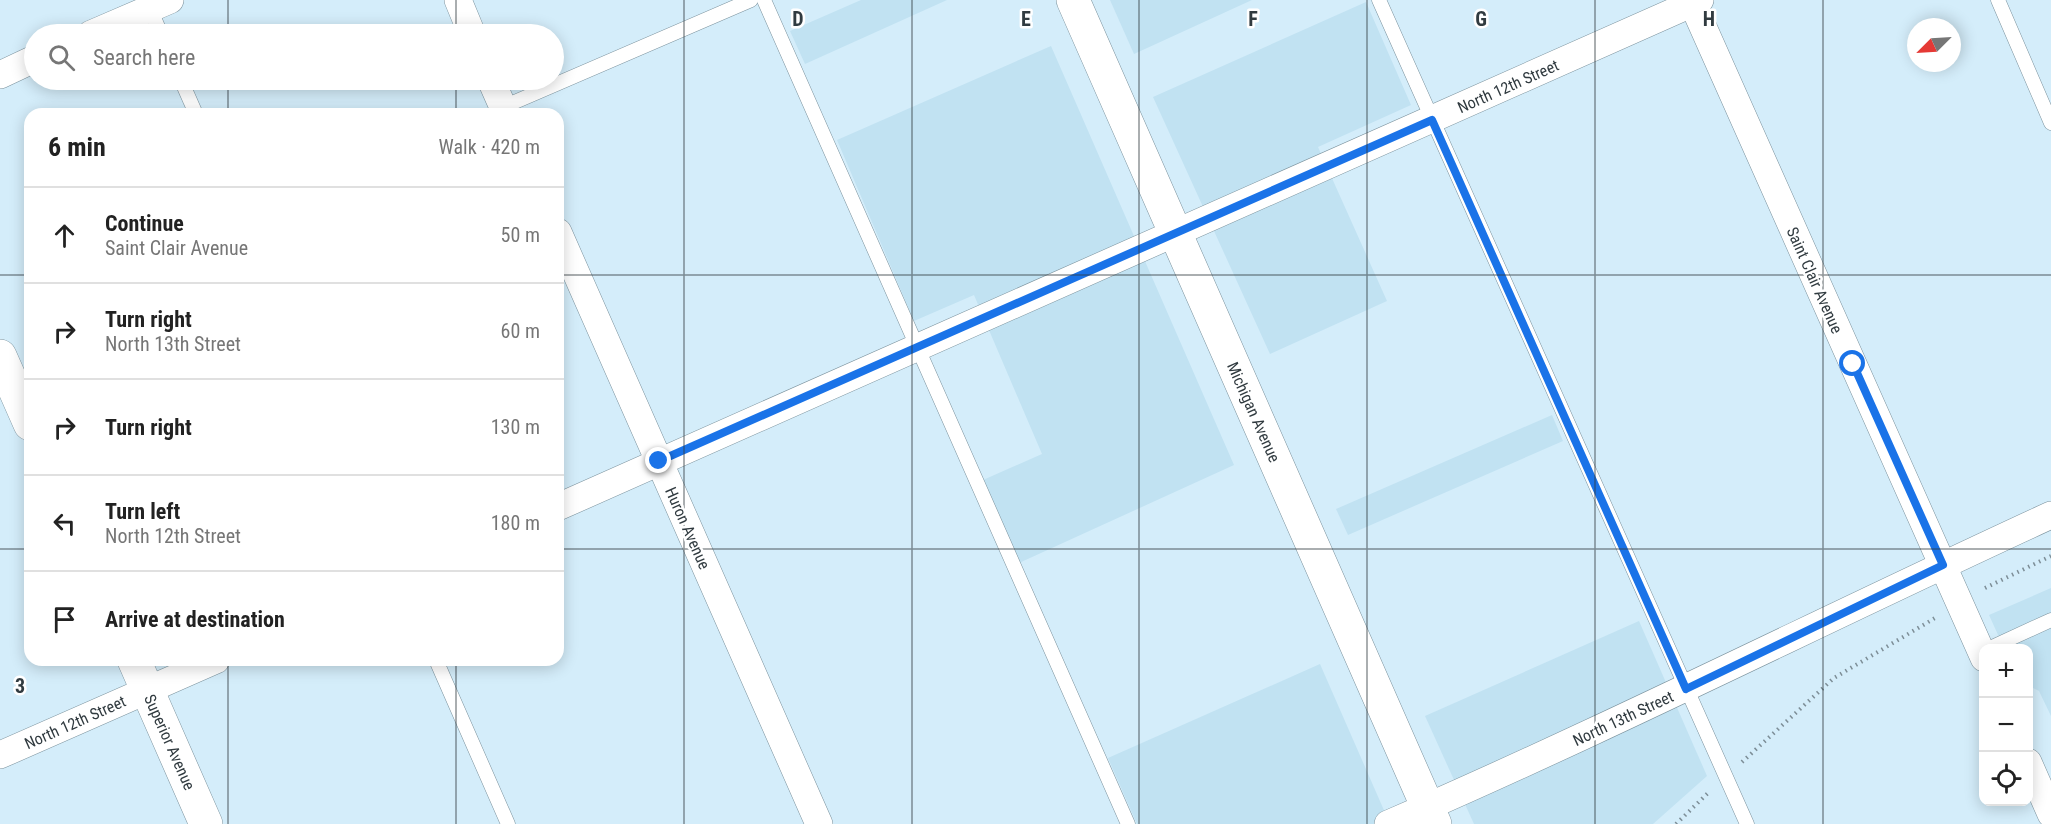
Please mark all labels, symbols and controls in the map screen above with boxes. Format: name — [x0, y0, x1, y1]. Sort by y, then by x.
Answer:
text: D — [792, 7, 804, 31]
text: E — [1021, 7, 1031, 31]
text: F — [1248, 7, 1258, 31]
text: G — [1475, 7, 1487, 31]
text: H — [1703, 7, 1715, 31]
north arrow — [1907, 18, 1961, 72]
search box — [24, 24, 564, 90]
icon: search — [45, 41, 78, 74]
text: Search here — [93, 45, 195, 70]
street label: North 12th Street — [1455, 56, 1562, 117]
text: 6 min — [48, 132, 106, 162]
text: Walk · 420 m — [439, 135, 540, 159]
text: Continue — [105, 211, 184, 236]
icon: ahead — [48, 219, 81, 252]
text: 50 m — [501, 223, 540, 247]
street label: Saint Clair Avenue — [1783, 224, 1847, 336]
text: Saint Clair Avenue — [105, 236, 248, 260]
text: Turn right — [105, 307, 192, 332]
icon: right — [48, 315, 81, 348]
text: 60 m — [501, 319, 540, 343]
text: North 13th Street — [105, 332, 241, 356]
route start — [1839, 350, 1865, 376]
street label: Michigan Avenue — [1223, 359, 1284, 465]
icon: right — [48, 411, 81, 444]
text: Turn right — [105, 415, 192, 440]
text: 130 m — [491, 415, 540, 439]
route end — [645, 447, 671, 473]
street label: Huron Avenue — [661, 484, 714, 572]
text: Turn left — [105, 499, 180, 524]
icon: left — [48, 507, 81, 540]
text: 180 m — [491, 511, 540, 535]
text: North 12th Street — [105, 524, 241, 548]
icon: arrive — [48, 603, 81, 636]
text: Arrive at destination — [105, 607, 285, 632]
map controls — [1979, 644, 2033, 806]
button: + — [1979, 644, 2033, 698]
text: 3 — [15, 674, 25, 698]
street label: North 13th Street — [1570, 687, 1677, 750]
street label: Superior Avenue — [140, 691, 199, 793]
street label: North 12th Street — [22, 692, 129, 753]
button: − — [1979, 698, 2033, 752]
button: locate — [1979, 752, 2033, 806]

